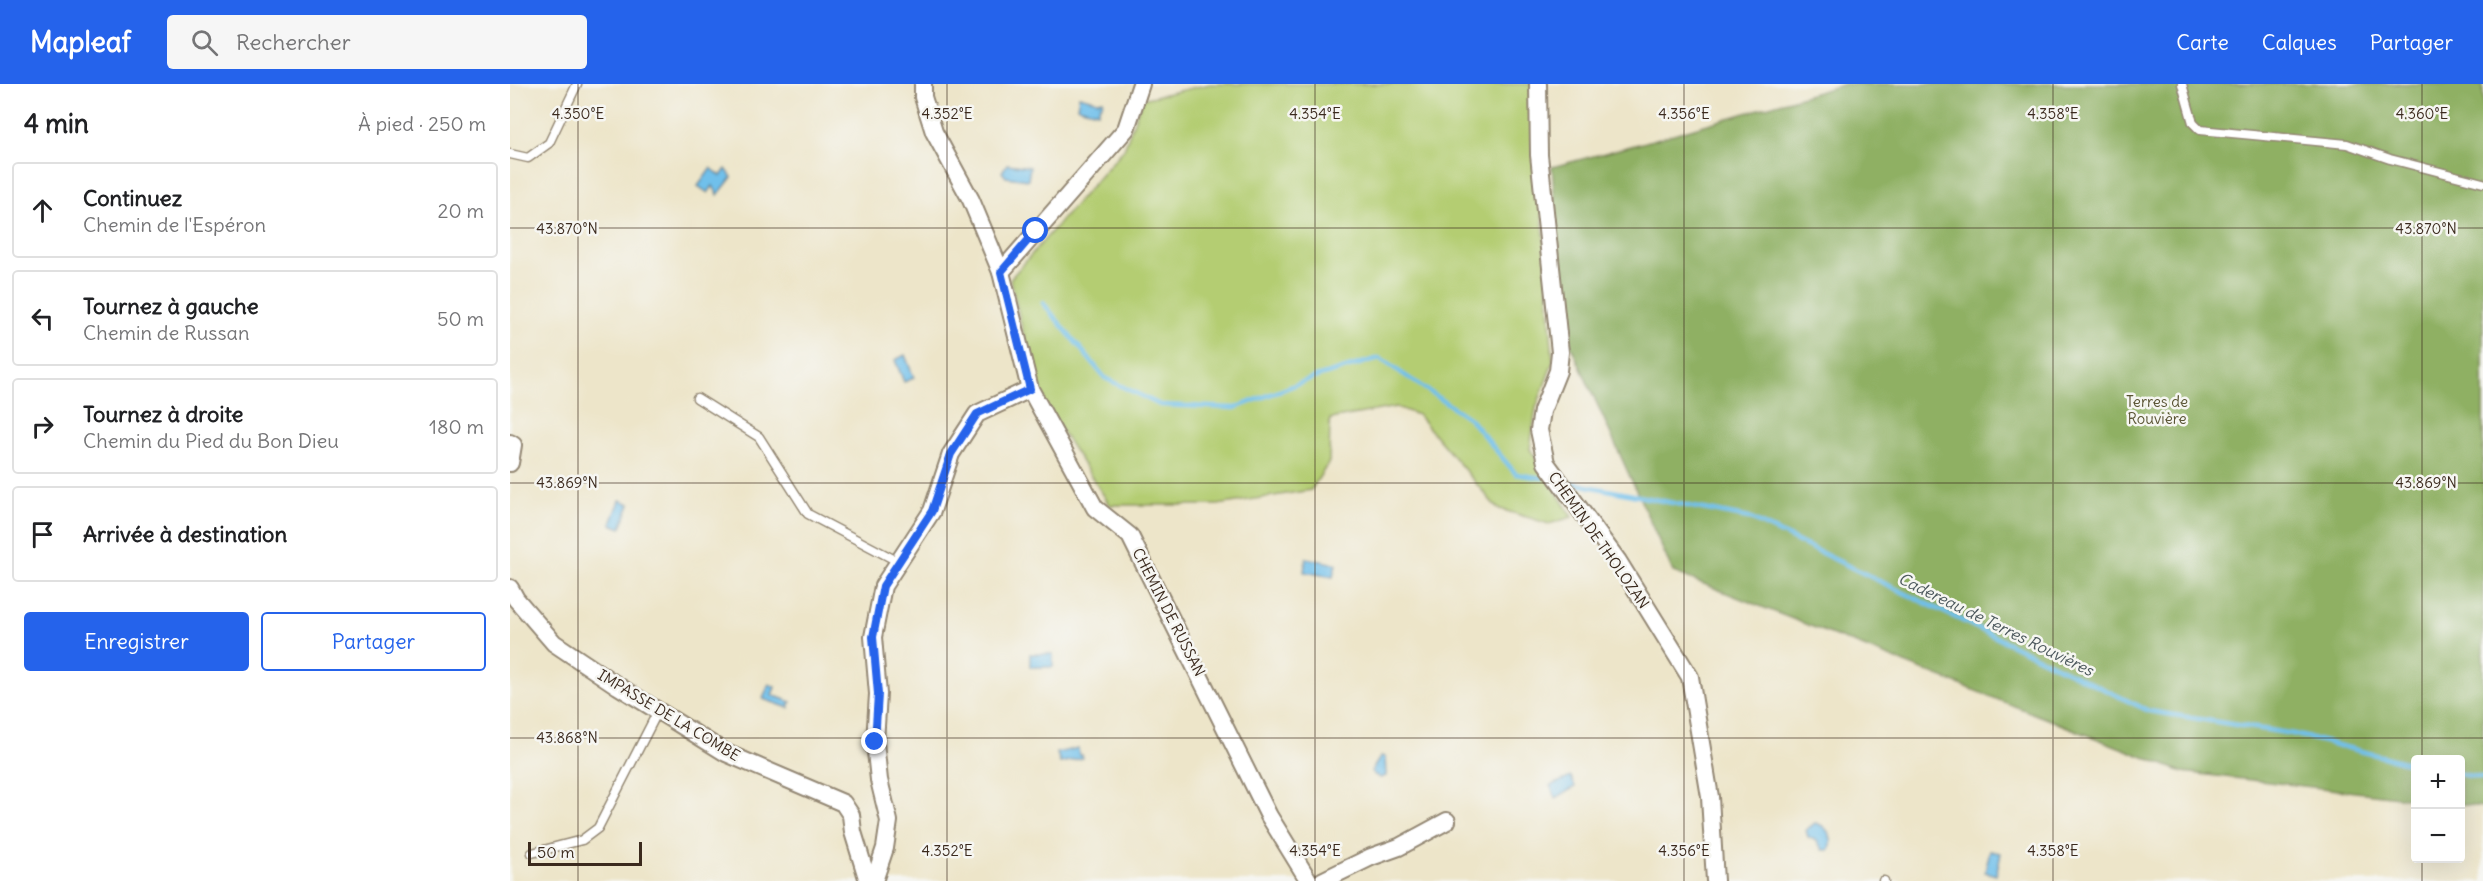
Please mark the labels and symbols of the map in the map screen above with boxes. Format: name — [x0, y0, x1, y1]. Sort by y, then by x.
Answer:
text: 4.350°E — [552, 104, 604, 123]
text: 4.352°E — [922, 104, 973, 123]
text: 4.354°E — [1289, 104, 1341, 123]
text: 4.356°E — [1658, 104, 1710, 123]
text: 4.358°E — [2027, 104, 2079, 123]
text: 4.360°E — [2396, 104, 2449, 123]
route start — [1022, 217, 1048, 243]
text: 43.870°N — [536, 219, 598, 238]
text: 43.870°N — [2395, 219, 2457, 238]
park label: Terres de Rouvière — [2126, 392, 2188, 428]
street label: CHEMIN DE THOLOZAN — [1545, 468, 1653, 612]
text: 43.869°N — [536, 473, 598, 492]
text: 43.869°N — [2395, 473, 2457, 492]
street label: CHEMIN DE RUSSAN — [1128, 545, 1210, 679]
water label: Cadereau de Terres Rouvières — [1895, 568, 2097, 680]
street label: IMPASSE DE LA COMBE — [595, 665, 744, 765]
text: 43.868°N — [536, 728, 598, 747]
route end — [861, 728, 887, 754]
scale bar — [528, 839, 642, 866]
text: 4.352°E — [922, 841, 973, 860]
text: 4.354°E — [1289, 841, 1341, 860]
text: 4.356°E — [1658, 841, 1710, 860]
text: 4.358°E — [2027, 841, 2079, 860]

